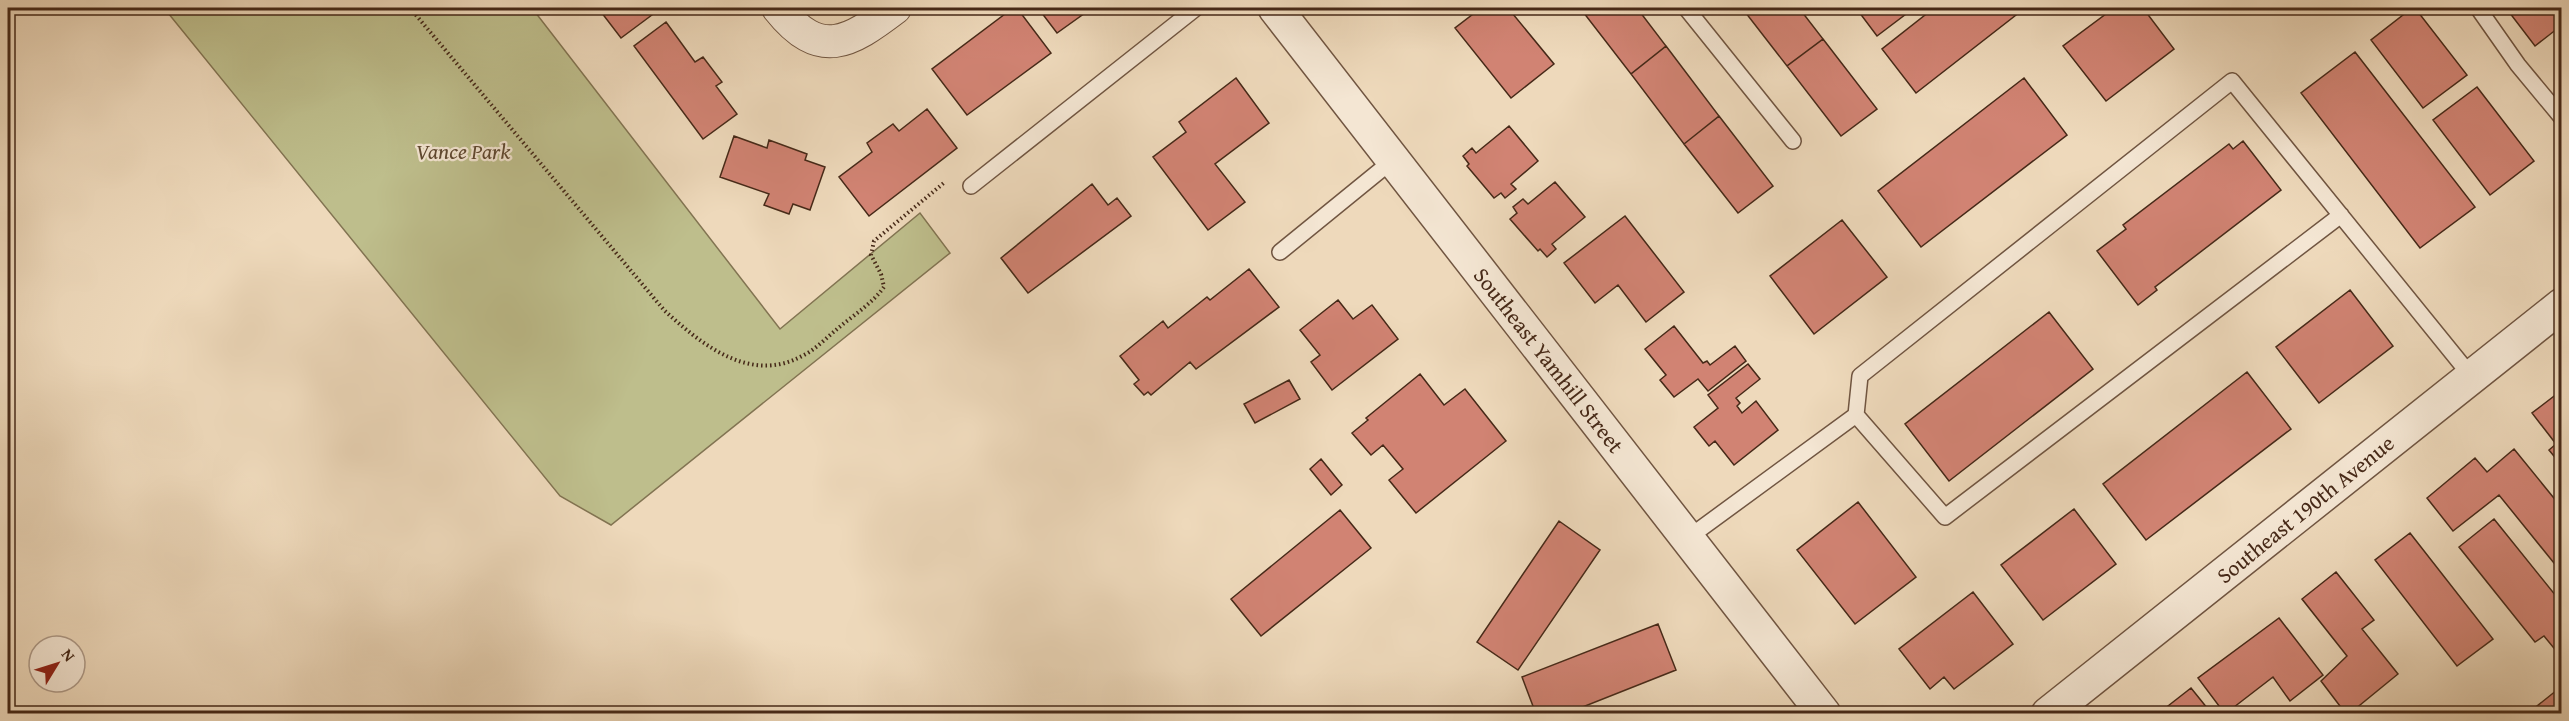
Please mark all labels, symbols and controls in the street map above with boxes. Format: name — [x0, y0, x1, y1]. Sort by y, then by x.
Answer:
park label: Vance Park — [416, 135, 511, 167]
street label: Southeast Yamhill Street — [1466, 260, 1632, 460]
street label: Southeast 190th Avenue — [2209, 427, 2401, 591]
north arrow — [27, 634, 87, 694]
text: N — [56, 643, 82, 667]

